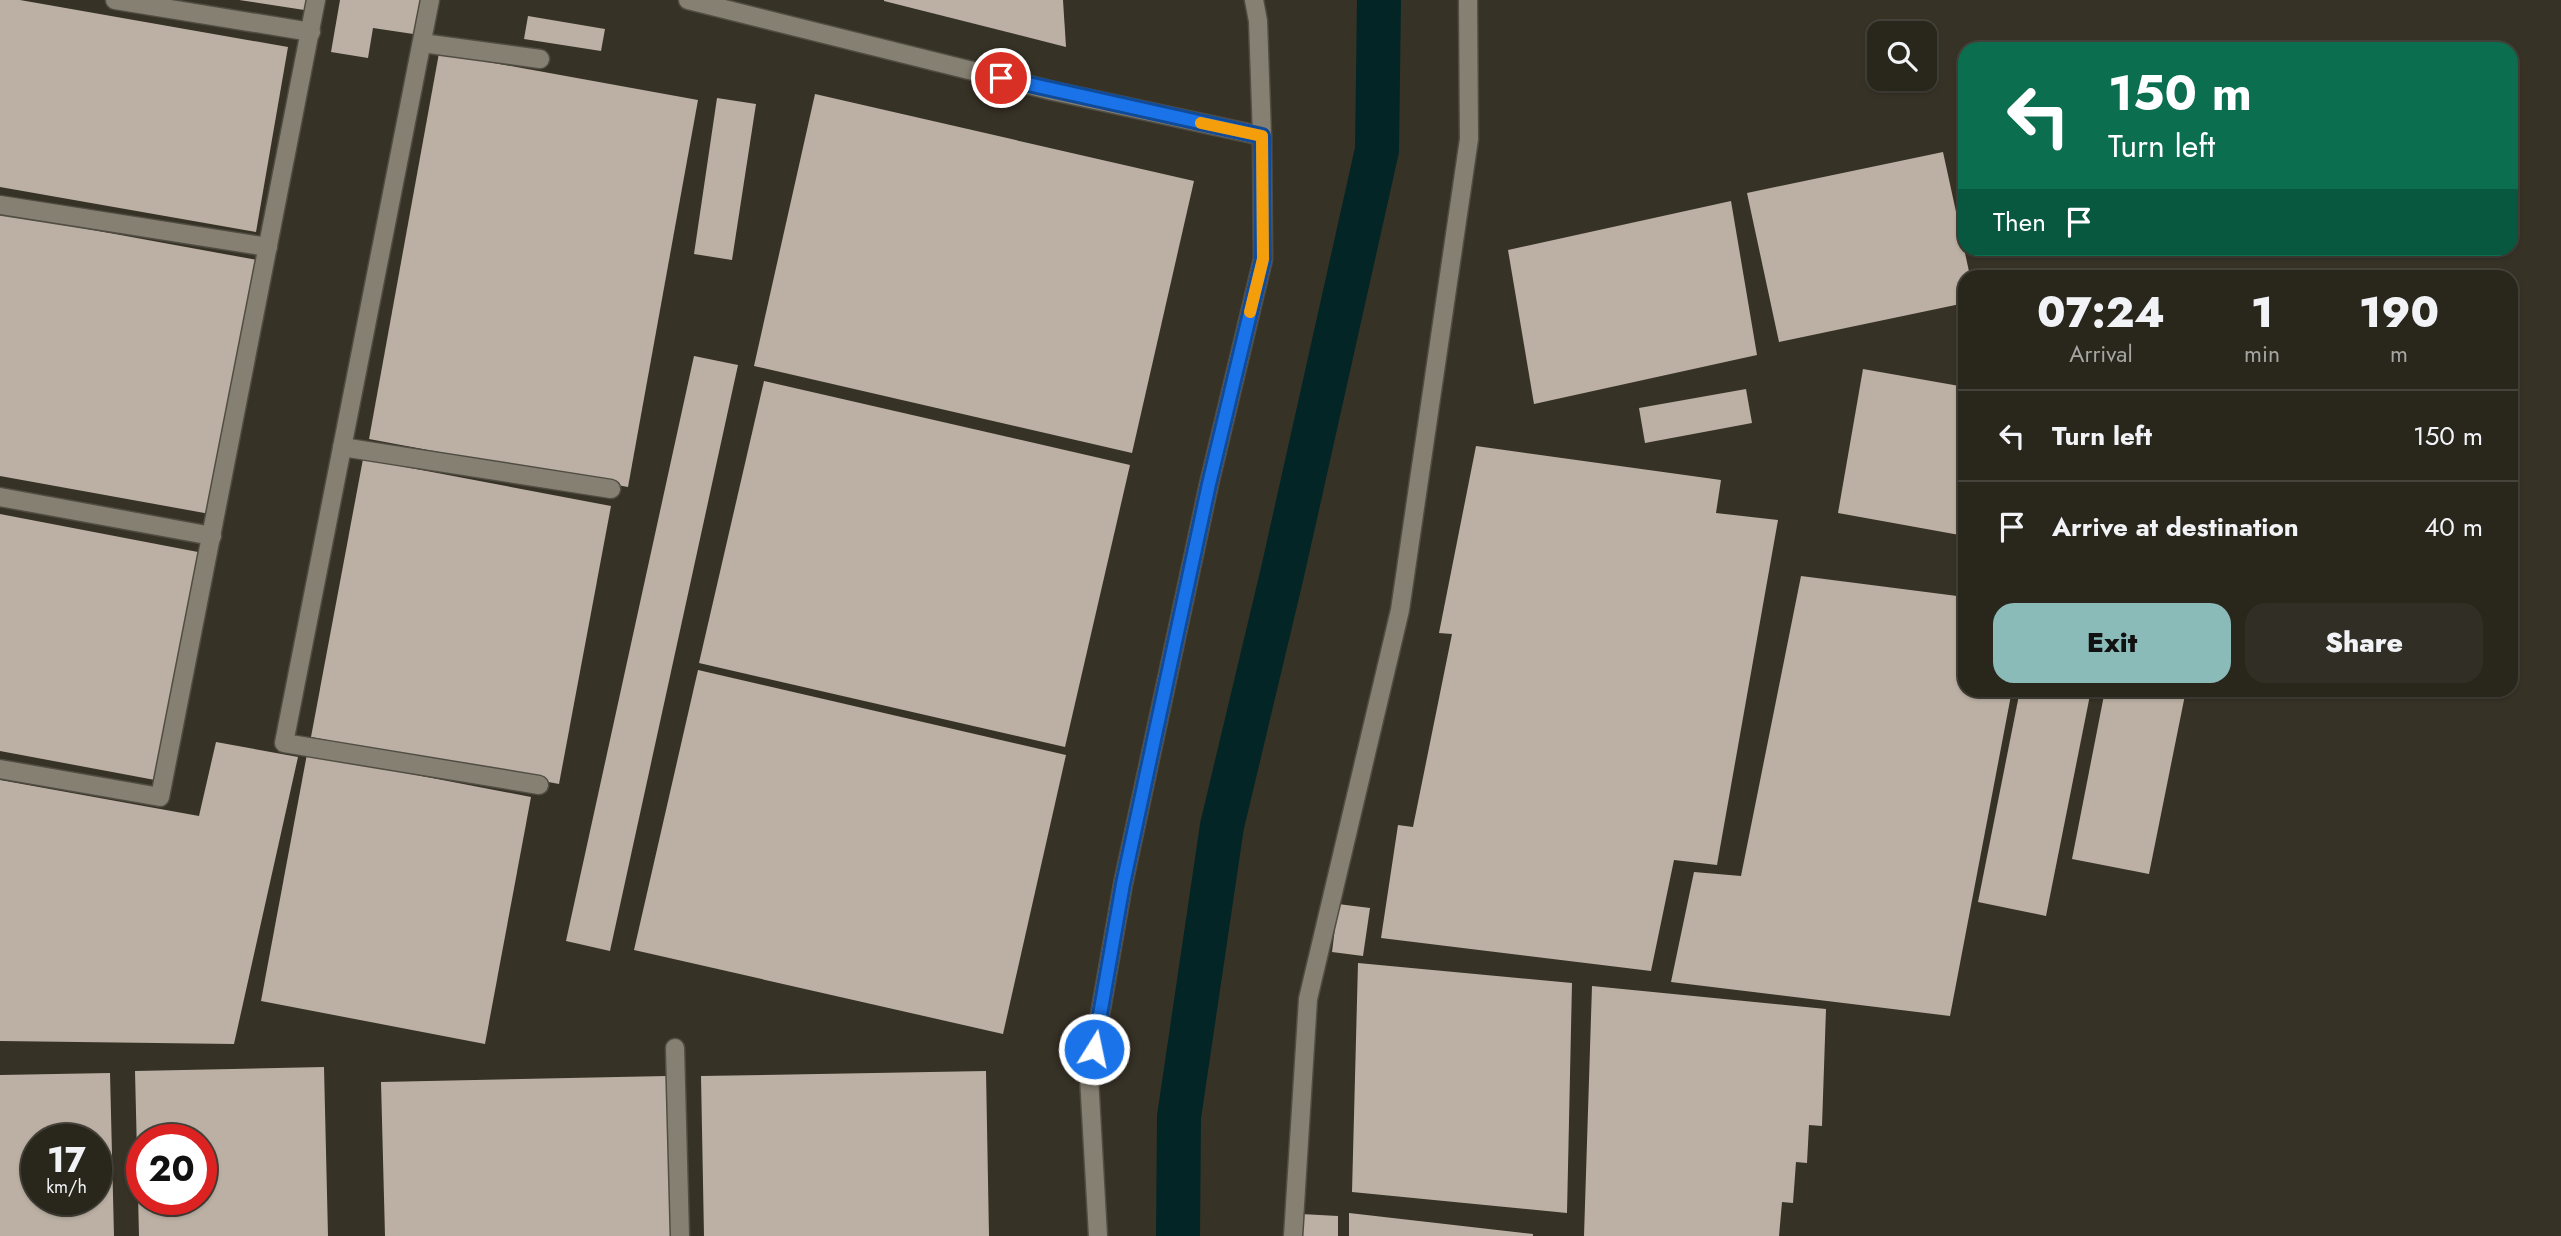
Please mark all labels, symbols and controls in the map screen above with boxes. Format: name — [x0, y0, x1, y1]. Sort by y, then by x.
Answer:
map controls — [1867, 21, 1937, 91]
button: search — [1867, 21, 1937, 91]
pin — [971, 48, 1031, 108]
text: 150 m — [2108, 58, 2252, 128]
icon: arrive — [982, 59, 1020, 97]
icon: left — [1993, 70, 2084, 161]
text: Turn left — [2108, 123, 2215, 169]
text: Then — [1993, 203, 2046, 241]
icon: arrive — [2060, 203, 2098, 241]
text: 07:24 — [2037, 282, 2165, 343]
text: 1 — [2251, 282, 2273, 343]
text: 190 — [2359, 282, 2439, 343]
text: Arrival — [2069, 337, 2133, 371]
text: min — [2244, 337, 2280, 371]
text: m — [2390, 337, 2408, 371]
icon: left — [1993, 417, 2031, 455]
text: Turn left — [2052, 417, 2152, 455]
text: 150 m — [2413, 417, 2483, 455]
icon: arrive — [1993, 508, 2031, 546]
text: Arrive at destination — [2052, 508, 2299, 546]
text: 40 m — [2424, 508, 2483, 546]
button: Exit — [1993, 603, 2231, 683]
button: Share — [2245, 603, 2483, 683]
position arrow — [1057, 1012, 1131, 1086]
speed limit sign: 20 — [126, 1124, 217, 1215]
text: 17 — [47, 1135, 86, 1185]
text: km/h — [46, 1174, 87, 1200]

